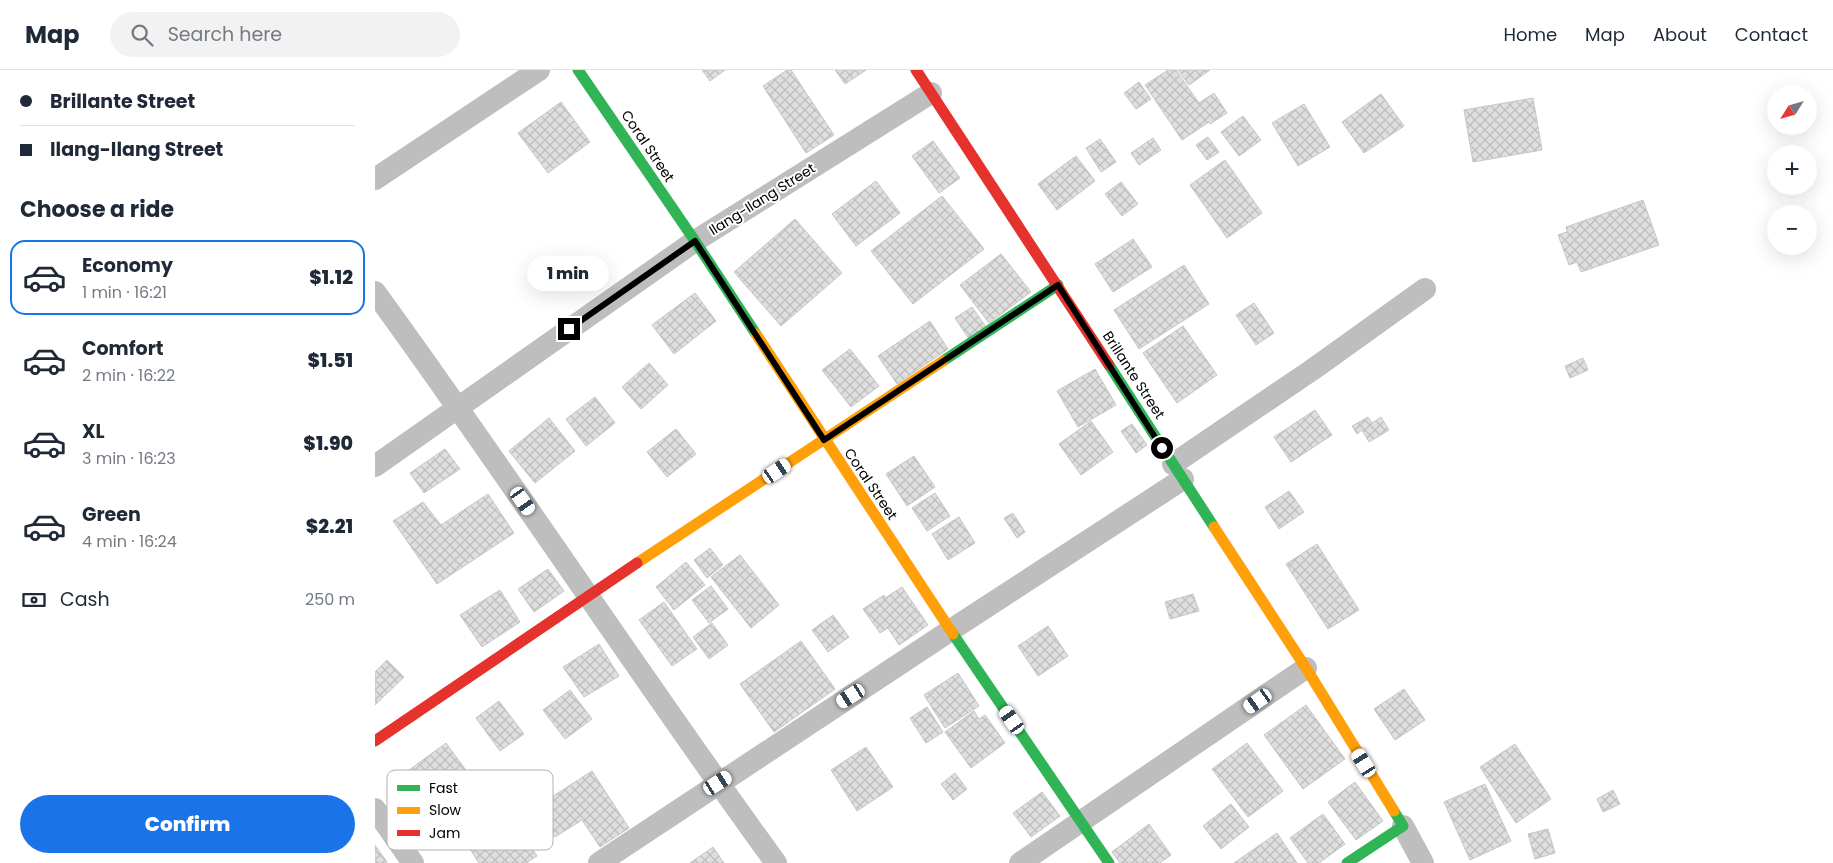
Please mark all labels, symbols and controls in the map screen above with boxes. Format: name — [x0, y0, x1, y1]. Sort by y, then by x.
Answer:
search box — [110, 12, 460, 57]
text: Map — [25, 18, 80, 51]
icon: search — [128, 21, 156, 49]
text: Search here — [168, 21, 282, 48]
text: Home — [1503, 22, 1557, 47]
text: Map — [1585, 22, 1625, 47]
text: About — [1653, 22, 1707, 47]
text: Contact — [1735, 22, 1808, 47]
north arrow — [1767, 85, 1817, 135]
map controls — [1767, 85, 1817, 255]
text: Brillante Street — [50, 88, 195, 115]
street label: Coral Street — [617, 106, 679, 186]
text: Ilang-Ilang Street — [50, 136, 223, 163]
button: + — [1767, 145, 1817, 195]
street label: Ilang-Ilang Street — [705, 158, 819, 240]
text: Choose a ride — [20, 194, 174, 225]
button: − — [1767, 205, 1817, 255]
text: Economy — [82, 252, 173, 279]
icon: car — [22, 255, 67, 300]
callout: 1 min — [528, 256, 610, 292]
text: 1 min — [547, 262, 589, 285]
text: $1.12 — [309, 264, 353, 291]
text: 1 min · 16:21 — [82, 281, 167, 304]
route end — [558, 318, 580, 340]
street label: Brillante Street — [1098, 327, 1170, 423]
text: Comfort — [82, 335, 164, 362]
icon: car — [22, 338, 67, 383]
text: $1.51 — [308, 347, 353, 374]
text: 2 min · 16:22 — [82, 364, 175, 387]
text: XL — [82, 418, 105, 445]
icon: car — [22, 421, 67, 466]
text: $1.90 — [303, 430, 353, 457]
route start — [1151, 437, 1173, 459]
street label: Coral Street — [840, 444, 902, 524]
text: 3 min · 16:23 — [82, 447, 176, 470]
car — [760, 456, 793, 486]
car — [508, 484, 537, 518]
text: Green — [82, 501, 141, 528]
icon: car — [22, 504, 67, 549]
text: $2.21 — [306, 513, 353, 540]
text: 4 min · 16:24 — [82, 530, 177, 553]
icon: cash — [20, 586, 48, 614]
text: Cash — [60, 586, 110, 613]
text: 250 m — [305, 588, 355, 611]
car — [834, 682, 867, 710]
car — [1241, 686, 1274, 716]
car — [997, 703, 1026, 737]
car — [1349, 746, 1378, 780]
car — [701, 769, 734, 797]
legend — [387, 770, 553, 850]
text: Fast — [429, 778, 458, 798]
button: Confirm — [20, 795, 355, 853]
text: Slow — [429, 800, 462, 820]
text: Jam — [429, 823, 460, 843]

